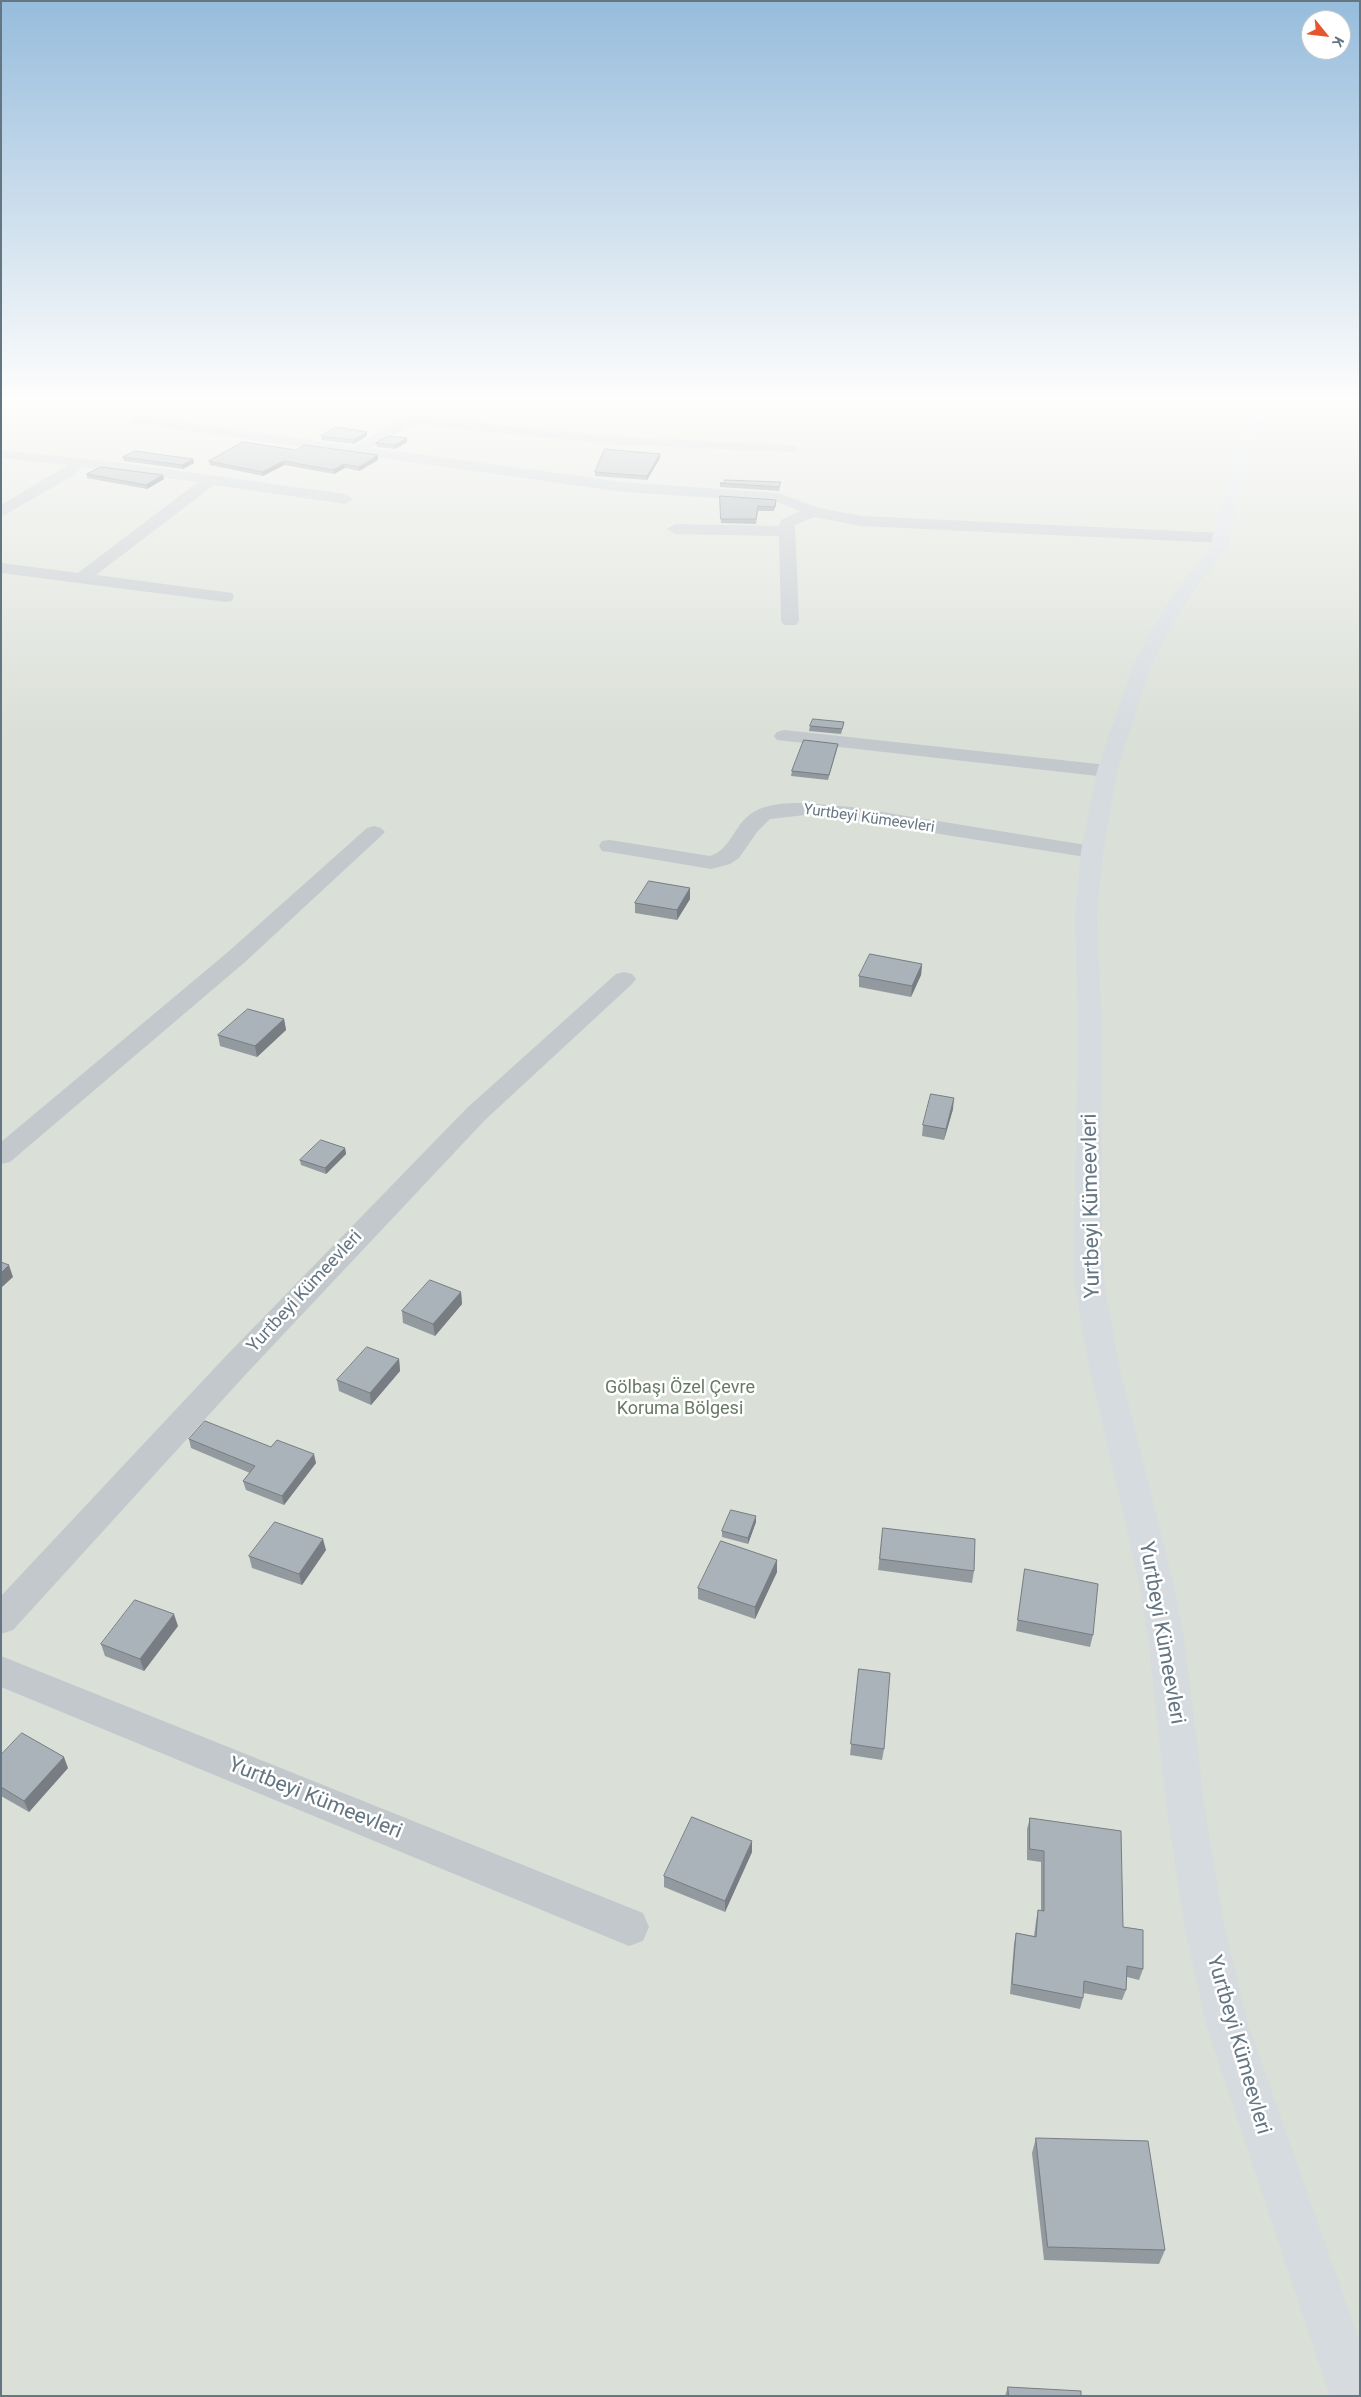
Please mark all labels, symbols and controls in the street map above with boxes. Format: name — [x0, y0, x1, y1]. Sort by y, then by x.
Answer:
north arrow — [1301, 10, 1351, 60]
text: K — [1329, 34, 1347, 50]
street label: Yurtbeyi Kümeevleri — [802, 801, 936, 837]
street label: Yurtbeyi Kümeevleri — [1078, 1113, 1106, 1299]
street label: Yurtbeyi Kümeevleri — [243, 1227, 367, 1357]
park label: Gölbaşı Özel Çevre Koruma Bölgesi — [605, 1377, 755, 1420]
street label: Yurtbeyi Kümeevleri — [1133, 1540, 1189, 1726]
street label: Yurtbeyi Kümeevleri — [224, 1753, 406, 1845]
street label: Yurtbeyi Kümeevleri — [1200, 1953, 1276, 2137]

